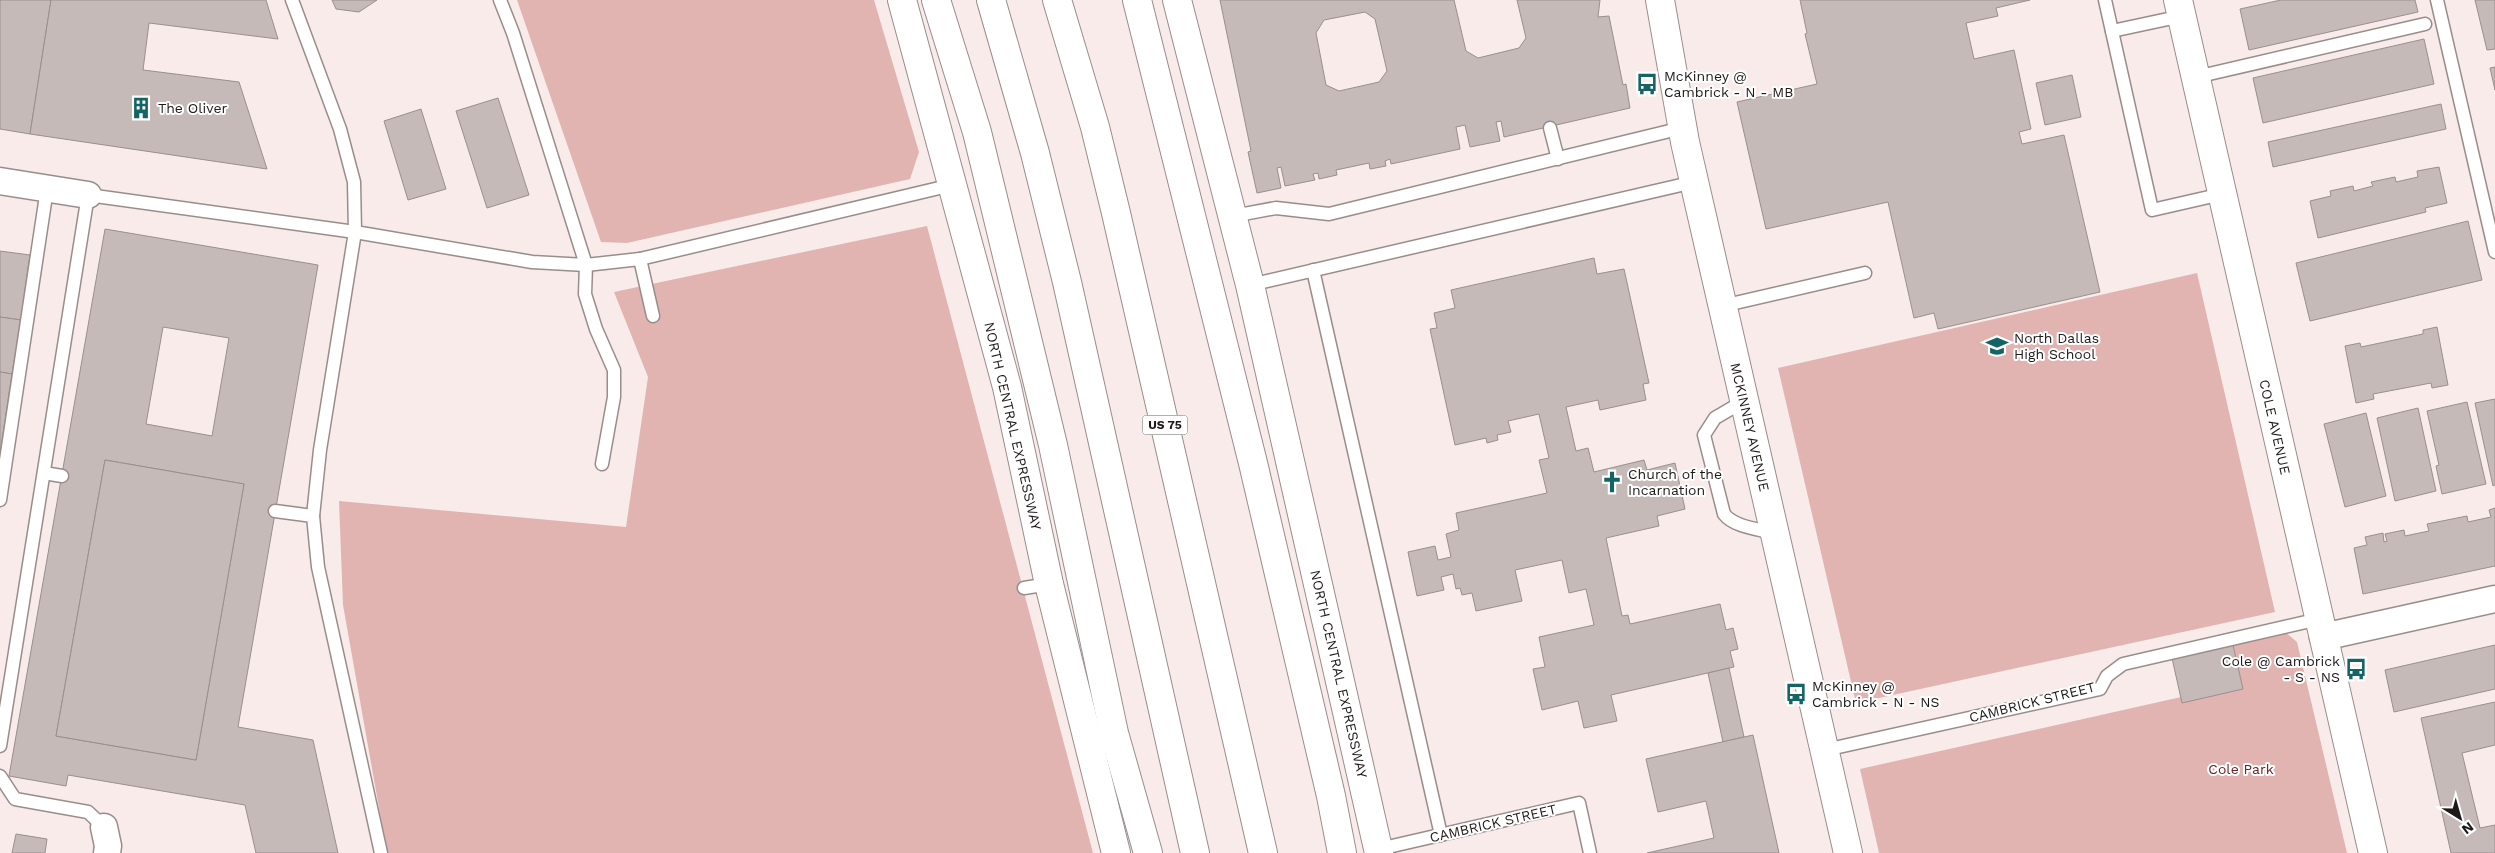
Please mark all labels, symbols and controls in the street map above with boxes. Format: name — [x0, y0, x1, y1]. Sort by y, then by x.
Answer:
place label: McKinney @ Cambrick - N - MB — [1664, 68, 1793, 100]
bus stop icon: McKinney @ Cambrick - N - MB — [1634, 71, 1660, 97]
building icon: The Oliver — [128, 95, 154, 121]
place label: The Oliver — [158, 100, 228, 116]
street label: NORTH CENTRAL EXPRESSWAY — [981, 320, 1045, 532]
place label: North Dallas High School — [2014, 330, 2099, 362]
school or university icon: North Dallas High School — [1984, 333, 2010, 359]
street label: MCKINNEY AVENUE — [1727, 361, 1773, 493]
street label: COLE AVENUE — [2256, 378, 2294, 476]
road number: US 75 — [1142, 416, 1188, 434]
place label: Church of the Incarnation — [1628, 466, 1722, 498]
church icon: Church of the Incarnation — [1599, 469, 1625, 495]
street label: NORTH CENTRAL EXPRESSWAY — [1307, 568, 1371, 780]
place label: Cole @ Cambrick - S - NS — [2222, 653, 2340, 685]
bus stop icon: Cole @ Cambrick - S - NS — [2343, 656, 2369, 682]
place label: McKinney @ Cambrick - N - NS — [1812, 678, 1939, 710]
street label: CAMBRICK STREET — [1967, 678, 2097, 725]
bus stop icon: McKinney @ Cambrick - N - NS — [1783, 681, 1809, 707]
park label: Cole Park — [2208, 761, 2274, 777]
north arrow — [2435, 793, 2485, 843]
street label: CAMBRICK STREET — [1428, 801, 1558, 845]
text: N — [2459, 819, 2477, 838]

